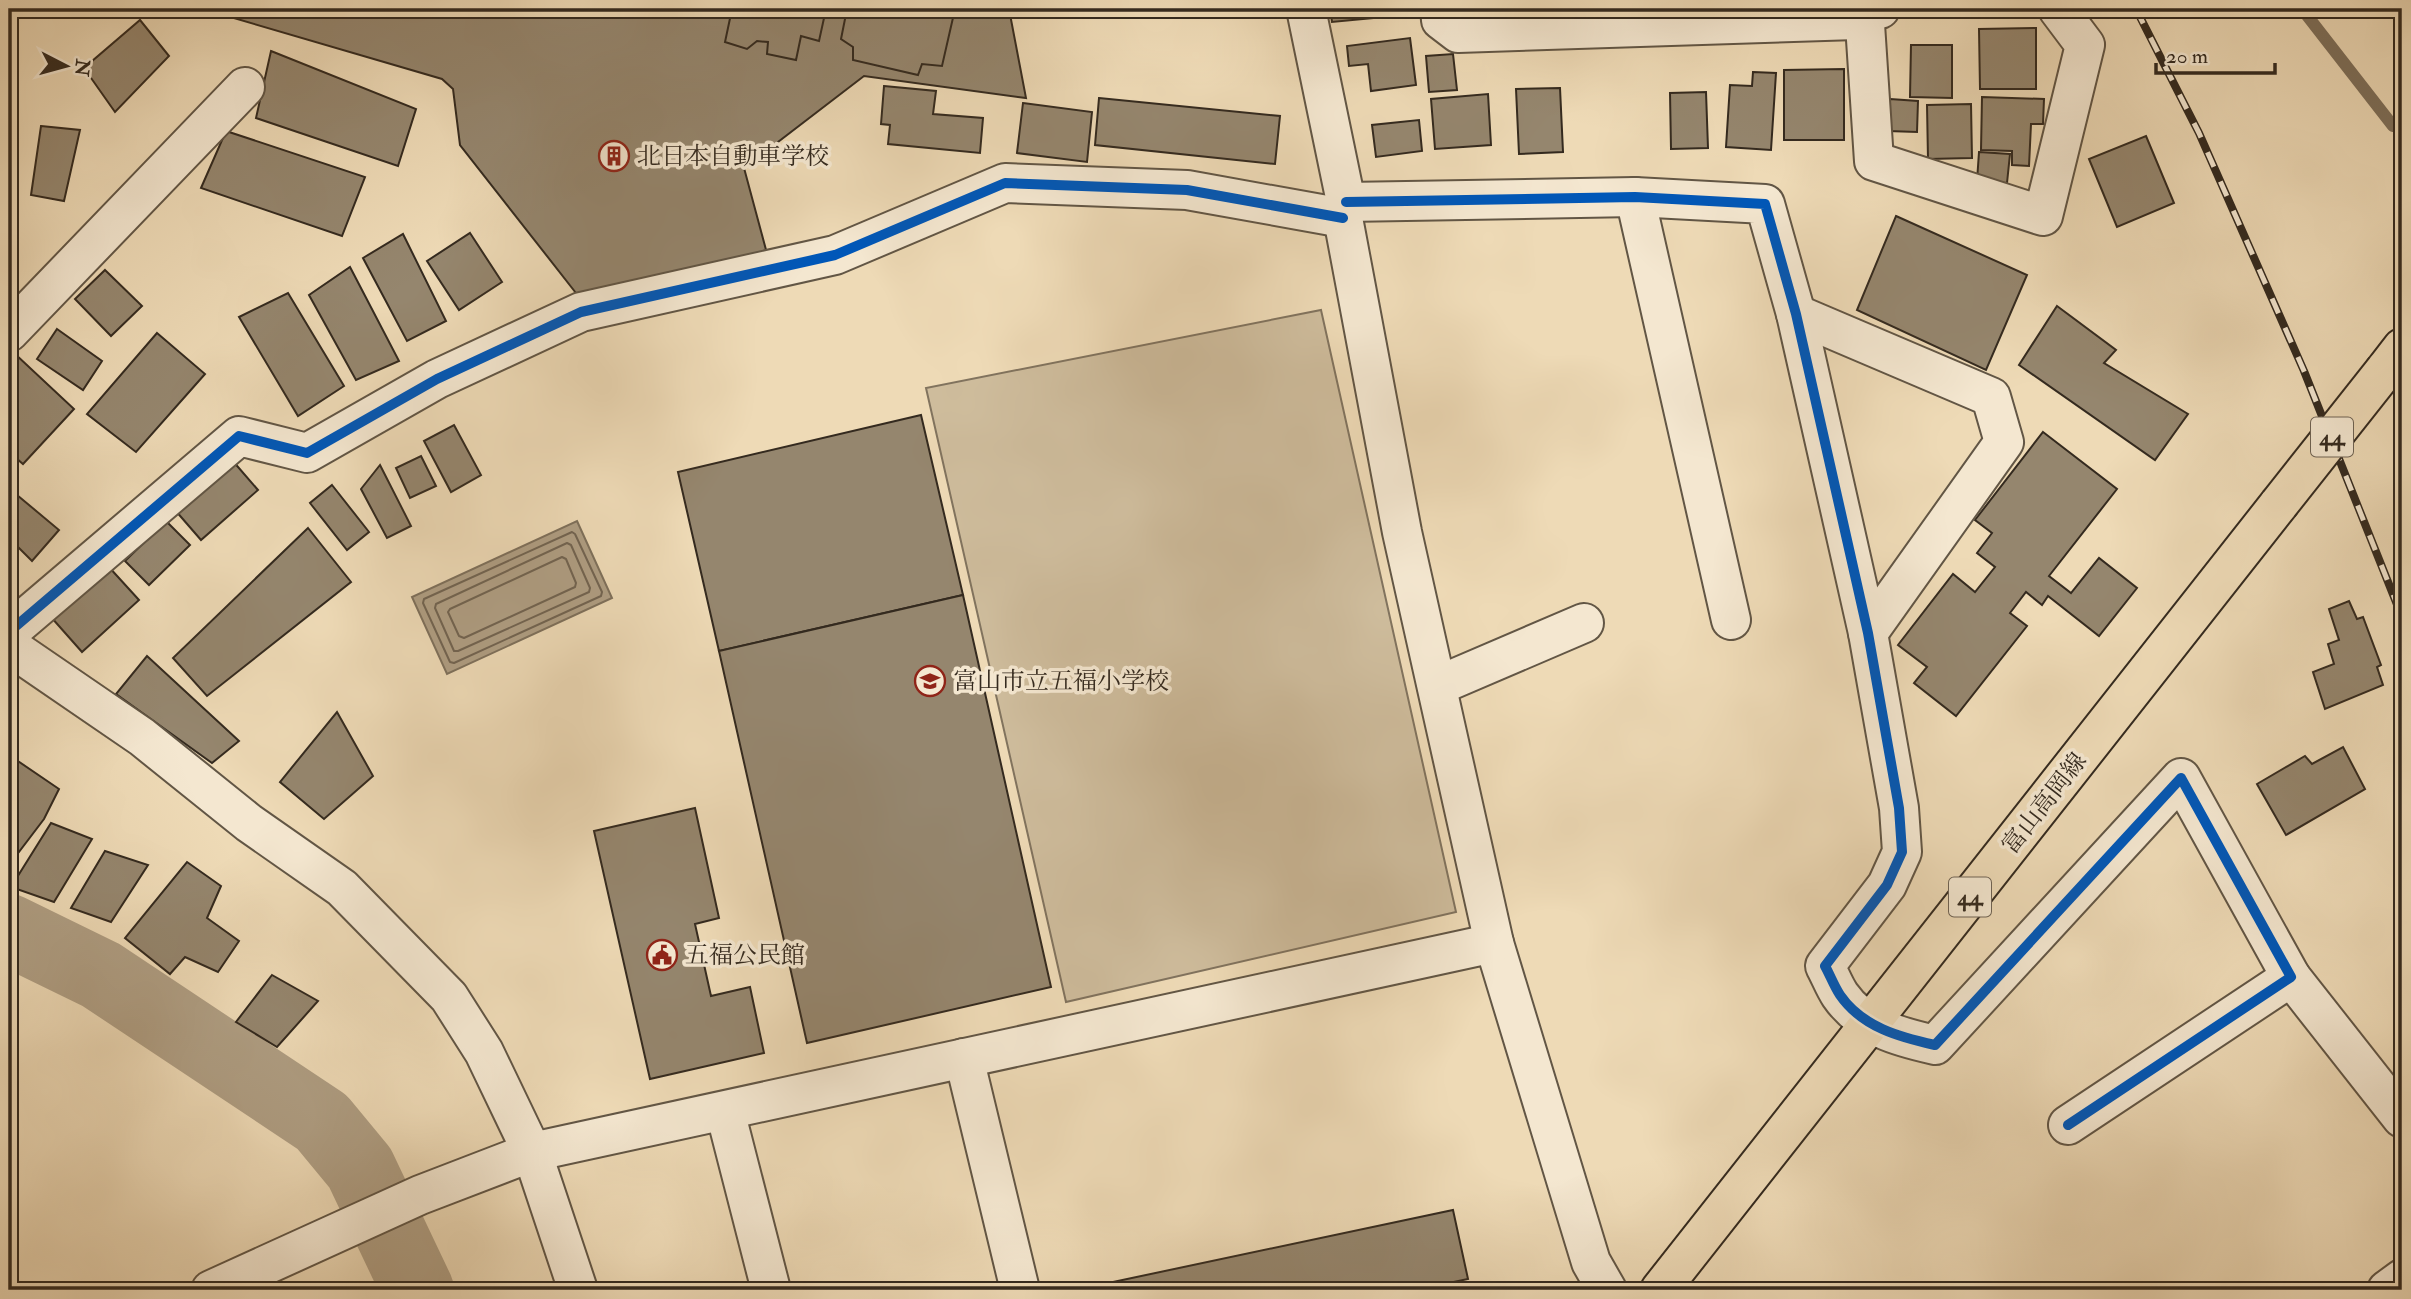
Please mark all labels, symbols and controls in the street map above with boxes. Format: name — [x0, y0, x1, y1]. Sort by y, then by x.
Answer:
north arrow — [32, 32, 102, 102]
scale bar — [2156, 32, 2274, 76]
text: 20 m — [2166, 43, 2208, 70]
text: N — [69, 57, 95, 78]
building icon: 北日本自動車学校 — [597, 139, 631, 173]
place label: 北日本自動車学校 — [637, 141, 829, 172]
road number: 44 — [2311, 418, 2353, 457]
school or university icon: 富山市立五福小学校 — [913, 664, 947, 698]
place label: 富山市立五福小学校 — [953, 666, 1169, 697]
street label: 富山高岡線 — [1995, 746, 2094, 860]
road number: 44 — [1949, 877, 1991, 916]
public building icon: 五福公民館 — [645, 938, 679, 972]
place label: 五福公民館 — [685, 940, 805, 971]

